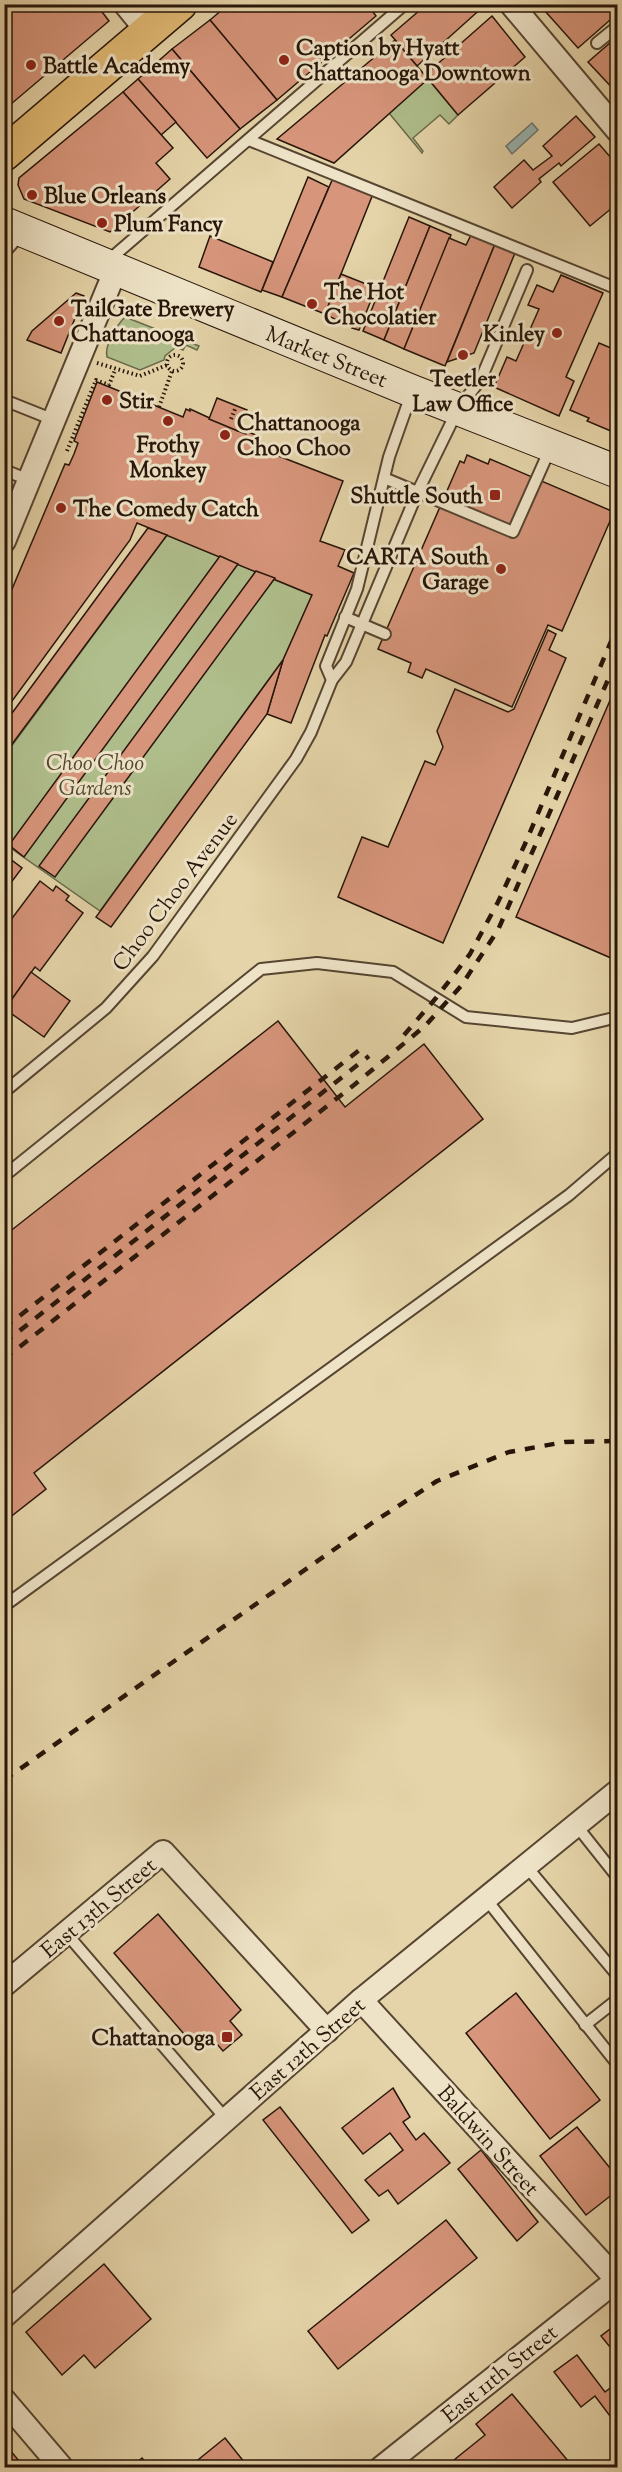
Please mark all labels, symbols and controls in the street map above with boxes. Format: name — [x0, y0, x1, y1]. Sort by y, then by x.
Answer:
place label: Caption by Hyatt Chattanooga Downtown — [296, 34, 531, 91]
place label: Battle Academy — [43, 52, 190, 84]
marker: Caption by Hyatt Chattanooga Downtown — [277, 53, 291, 67]
marker: Battle Academy — [24, 58, 38, 72]
place label: Blue Orleans — [44, 182, 166, 214]
marker: Blue Orleans — [25, 188, 39, 202]
place label: Plum Fancy — [114, 210, 223, 242]
marker: Plum Fancy — [95, 216, 109, 230]
place label: The Hot Chocolatier — [324, 278, 437, 335]
place label: TailGate Brewery Chattanooga — [71, 295, 235, 352]
marker: The Hot Chocolatier — [305, 297, 319, 311]
marker: TailGate Brewery Chattanooga — [52, 314, 66, 328]
street label: Market Street — [260, 320, 392, 398]
place label: Kinley — [483, 320, 545, 352]
marker: Kinley — [550, 326, 564, 340]
marker: Teetler Law Office — [456, 348, 470, 362]
place label: Teetler Law Office — [413, 365, 513, 422]
place label: Stir — [119, 387, 155, 419]
marker: Stir — [100, 393, 114, 407]
place label: Chattanooga Choo Choo — [237, 409, 361, 466]
marker: Frothy Monkey — [161, 414, 175, 428]
marker: Chattanooga Choo Choo — [218, 428, 232, 442]
place label: Frothy Monkey — [129, 431, 207, 488]
place label: Shuttle South — [350, 482, 483, 514]
marker: Shuttle South — [488, 488, 502, 502]
place label: The Comedy Catch — [73, 495, 259, 527]
marker: The Comedy Catch — [54, 501, 68, 515]
place label: CARTA South Garage — [346, 543, 489, 600]
marker: CARTA South Garage — [494, 562, 508, 576]
park label: Choo Choo Gardens — [46, 749, 144, 806]
street label: Choo Choo Avenue — [106, 807, 247, 979]
street label: East 13th Street — [35, 1851, 165, 1967]
street label: East 12th Street — [244, 1991, 374, 2110]
place label: Chattanooga — [91, 2024, 216, 2056]
marker: Chattanooga — [220, 2030, 234, 2044]
street label: Baldwin Street — [428, 2080, 546, 2205]
street label: East 11th Street — [436, 2318, 566, 2432]

